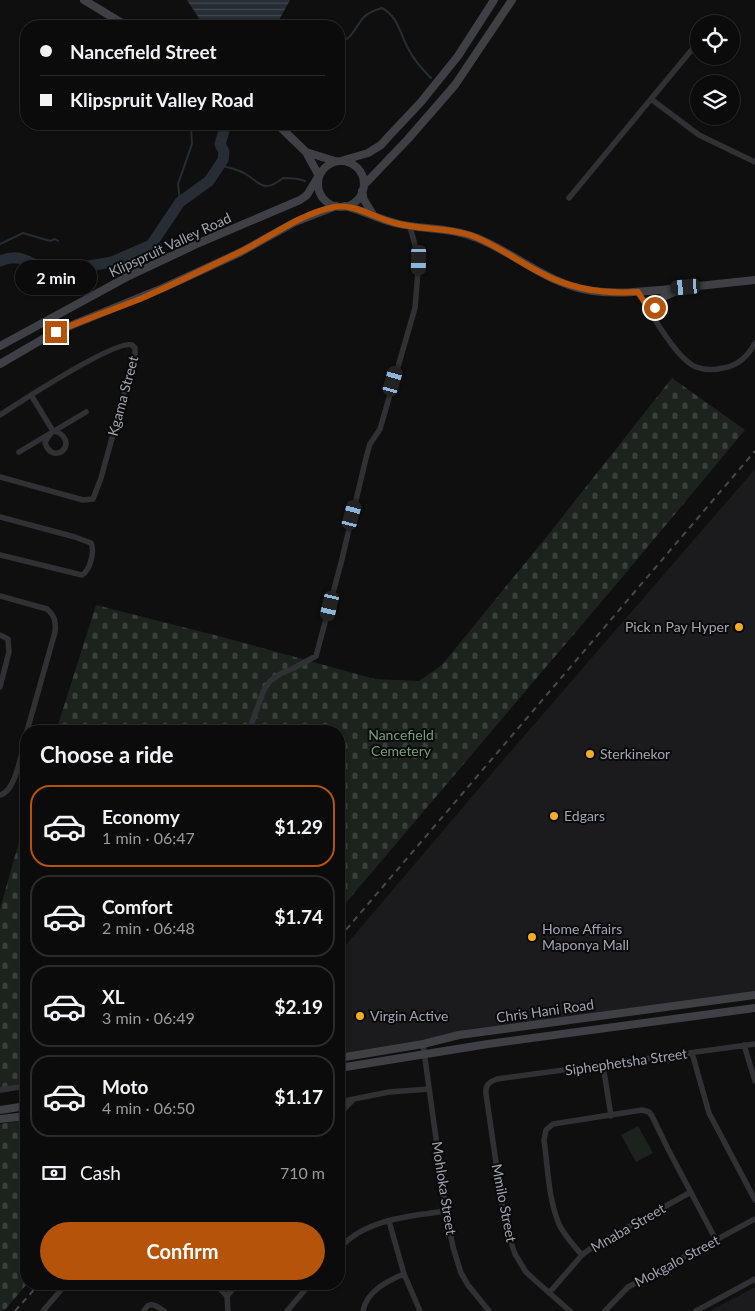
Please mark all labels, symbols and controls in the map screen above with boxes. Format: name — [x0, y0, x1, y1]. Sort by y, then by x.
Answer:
map controls — [690, 15, 740, 125]
button: locate — [690, 15, 740, 65]
text: Nancefield Street — [70, 40, 217, 63]
button: layers — [690, 75, 740, 125]
text: Klipspruit Valley Road — [70, 88, 254, 111]
street label: Klipspruit Valley Road — [106, 209, 234, 280]
car — [411, 245, 426, 275]
callout: 2 min — [15, 260, 97, 294]
text: 2 min — [36, 268, 76, 287]
car — [670, 278, 701, 296]
route start — [644, 297, 666, 319]
route end — [45, 321, 67, 343]
street label: Kgama Street — [104, 354, 141, 438]
car — [381, 365, 404, 397]
car — [340, 499, 363, 531]
car — [319, 590, 340, 622]
place label: Pick n Pay Hyper — [625, 618, 729, 635]
marker: Pick n Pay Hyper — [733, 621, 745, 633]
park label: Nancefield Cemetery — [368, 726, 434, 759]
text: Choose a ride — [40, 741, 174, 768]
place label: Sterkinekor — [600, 745, 670, 762]
marker: Sterkinekor — [584, 748, 596, 760]
icon: car — [42, 804, 87, 849]
text: Economy — [102, 805, 180, 828]
place label: Edgars — [564, 807, 605, 824]
marker: Edgars — [548, 810, 560, 822]
text: $1.29 — [274, 815, 323, 838]
text: 1 min · 06:47 — [102, 828, 195, 847]
icon: car — [42, 894, 87, 939]
text: Comfort — [102, 895, 173, 918]
text: $1.74 — [274, 905, 323, 928]
text: 2 min · 06:48 — [102, 918, 195, 937]
place label: Home Affairs Maponya Mall — [542, 920, 629, 953]
marker: Home Affairs Maponya Mall — [526, 931, 538, 943]
icon: car — [42, 984, 87, 1029]
text: XL — [102, 985, 125, 1008]
text: $2.19 — [274, 995, 323, 1018]
street label: Chris Hani Road — [495, 995, 595, 1026]
place label: Virgin Active — [370, 1007, 448, 1024]
text: 3 min · 06:49 — [102, 1008, 195, 1027]
marker: Virgin Active — [354, 1010, 366, 1022]
street label: Siphephetsha Street — [564, 1045, 688, 1078]
icon: car — [42, 1074, 87, 1119]
text: Moto — [102, 1075, 148, 1098]
text: $1.17 — [274, 1085, 323, 1108]
text: 4 min · 06:50 — [102, 1098, 195, 1117]
street label: Mohloka Street — [429, 1140, 460, 1236]
icon: cash — [40, 1159, 68, 1187]
text: Cash — [80, 1161, 121, 1184]
street label: Mmilo Street — [489, 1162, 520, 1244]
text: 710 m — [280, 1163, 325, 1182]
street label: Mnaba Street — [588, 1199, 668, 1256]
button: Confirm — [40, 1222, 325, 1280]
street label: Mokgalo Street — [631, 1231, 722, 1290]

